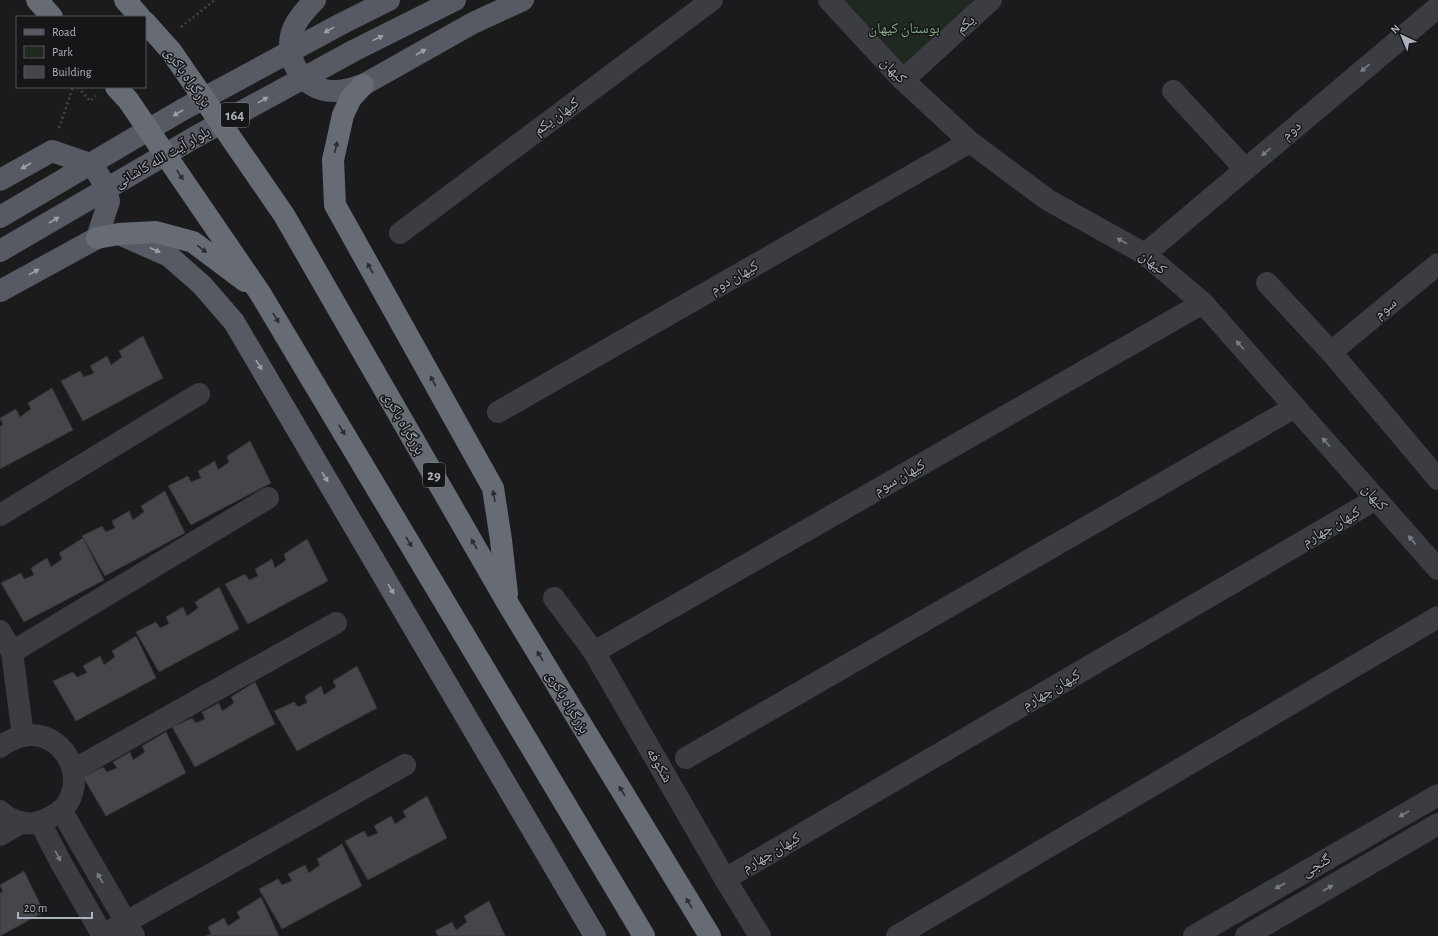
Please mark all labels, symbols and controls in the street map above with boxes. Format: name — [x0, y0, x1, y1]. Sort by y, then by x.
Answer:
street label: یکم — [953, 12, 979, 38]
legend — [16, 16, 146, 88]
north arrow — [1382, 16, 1422, 56]
park label: بوستان کیهان — [868, 21, 940, 38]
text: N — [1389, 23, 1402, 36]
text: Road — [52, 26, 76, 38]
one-way arrow — [323, 27, 335, 34]
one-way arrow — [372, 35, 384, 41]
street label: بزرگراه باکری — [160, 44, 214, 111]
text: Park — [52, 46, 73, 58]
one-way arrow — [416, 49, 427, 56]
street label: کیهان — [876, 54, 909, 88]
one-way arrow — [1360, 64, 1371, 73]
text: Building — [52, 66, 92, 78]
street label: کیهان یکم — [531, 95, 583, 140]
one-way arrow — [258, 96, 269, 103]
road number: 164 — [221, 103, 249, 127]
one-way arrow — [172, 109, 184, 116]
street label: دوم — [1279, 118, 1305, 144]
street label: بلوار آیت الله کاشانی — [111, 123, 214, 193]
one-way arrow — [333, 141, 339, 153]
one-way arrow — [1260, 147, 1271, 156]
one-way arrow — [20, 162, 32, 169]
one-way arrow — [176, 170, 184, 181]
one-way arrow — [48, 217, 60, 224]
one-way arrow — [1116, 238, 1128, 245]
one-way arrow — [197, 245, 208, 253]
one-way arrow — [149, 247, 160, 253]
street label: کیهان — [1135, 247, 1169, 279]
street label: کیهان دوم — [708, 258, 762, 299]
one-way arrow — [366, 262, 373, 274]
one-way arrow — [28, 269, 40, 276]
street label: سوم — [1371, 295, 1401, 323]
one-way arrow — [272, 312, 279, 324]
one-way arrow — [1235, 340, 1245, 350]
one-way arrow — [256, 359, 263, 371]
one-way arrow — [430, 375, 436, 387]
street label: بزرگراه باکری — [378, 389, 428, 458]
one-way arrow — [339, 424, 346, 436]
one-way arrow — [1321, 437, 1331, 447]
street label: کیهان سوم — [871, 457, 929, 500]
road number: 29 — [423, 463, 445, 487]
one-way arrow — [322, 471, 329, 483]
street label: کیهان — [1358, 481, 1390, 515]
one-way arrow — [491, 490, 497, 502]
street label: کیهان چهارم — [1300, 504, 1364, 551]
one-way arrow — [1408, 534, 1417, 545]
one-way arrow — [405, 536, 412, 548]
one-way arrow — [471, 538, 478, 550]
one-way arrow — [387, 584, 395, 594]
one-way arrow — [537, 650, 544, 662]
street label: کیهان چهارم — [1020, 667, 1084, 714]
street label: بزرگراه باکری — [541, 668, 592, 737]
street label: شکوفه — [643, 746, 675, 786]
one-way arrow — [618, 786, 626, 796]
one-way arrow — [1398, 811, 1410, 818]
street label: کیهان چهارم — [740, 830, 804, 877]
one-way arrow — [55, 851, 61, 862]
street label: گنجی — [1299, 851, 1335, 881]
one-way arrow — [97, 872, 104, 884]
one-way arrow — [1274, 883, 1286, 890]
one-way arrow — [1323, 884, 1333, 892]
scale bar — [18, 894, 92, 920]
one-way arrow — [686, 897, 693, 909]
text: 20 m — [24, 902, 47, 914]

